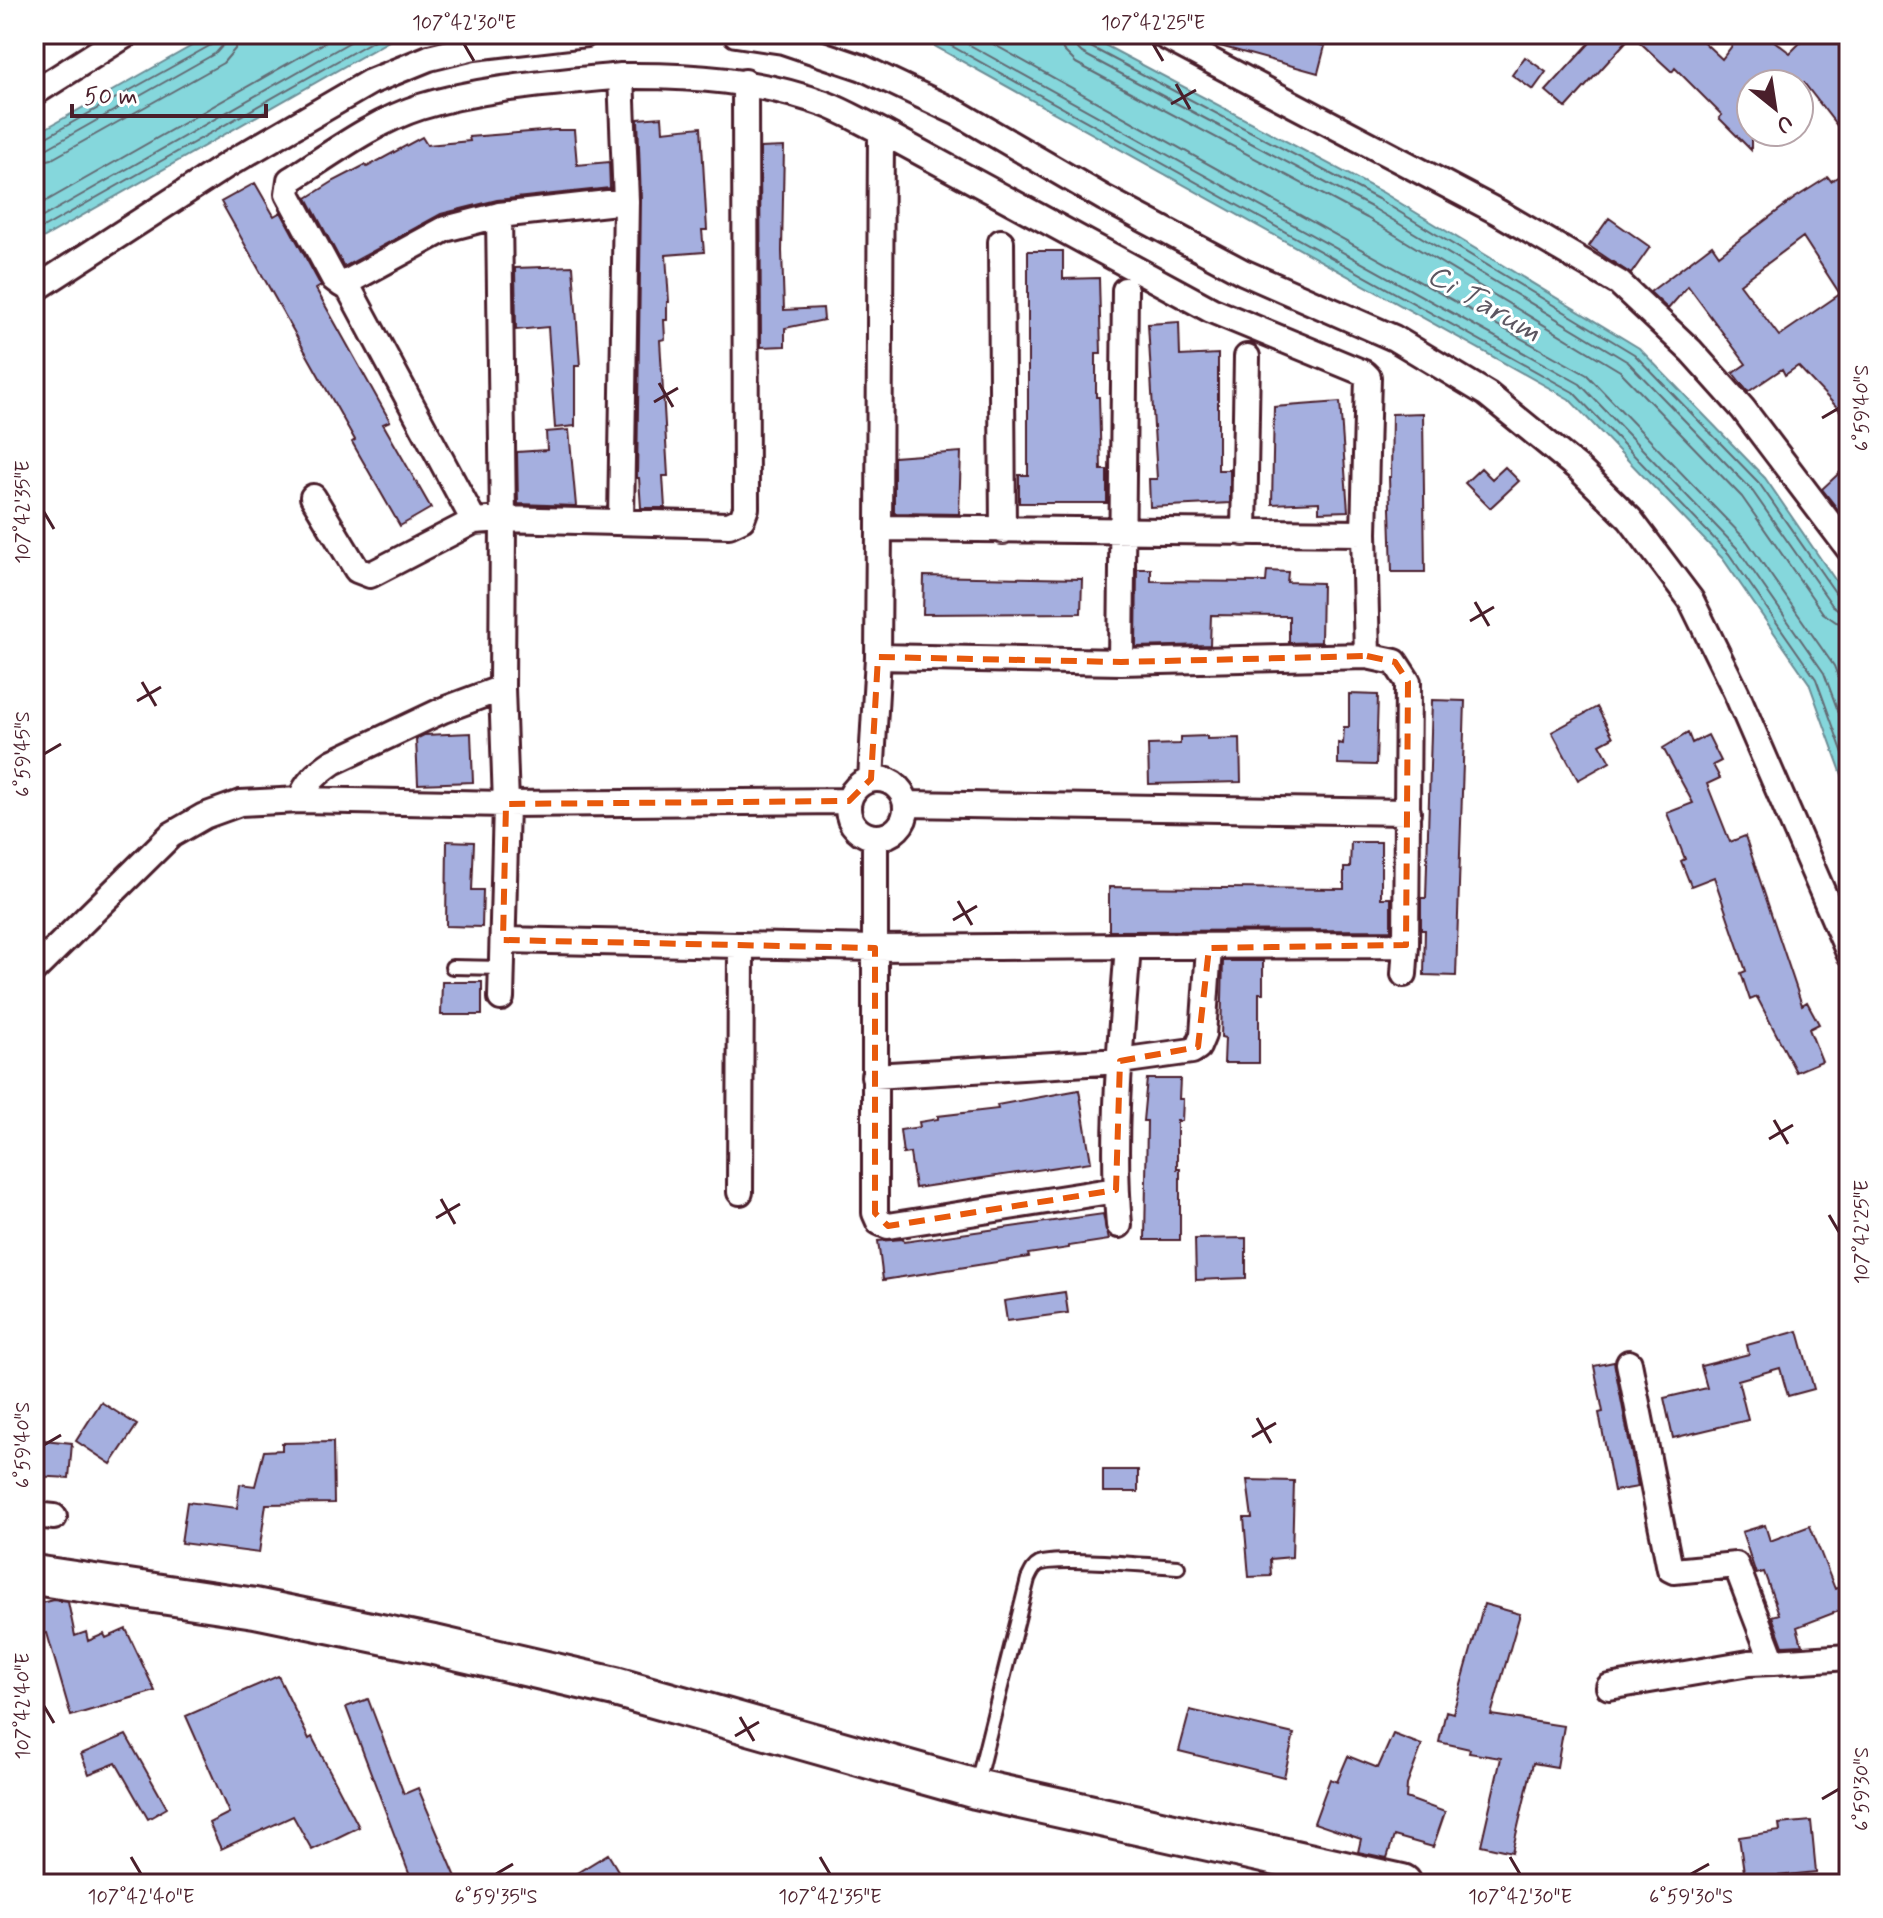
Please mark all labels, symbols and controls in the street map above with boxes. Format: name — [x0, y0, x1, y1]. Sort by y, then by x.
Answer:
text: 107°42'30"E — [412, 10, 516, 37]
text: 107°42'25"E — [1101, 10, 1205, 37]
scale bar — [72, 68, 266, 118]
north arrow — [1735, 68, 1815, 148]
text: 50 m — [84, 82, 138, 113]
text: U — [1771, 108, 1797, 139]
water label: Ci Tarum — [1420, 256, 1548, 352]
text: 6°59'40"S — [1849, 365, 1876, 451]
text: 107°42'35"E — [10, 460, 37, 564]
text: 6°59'45"S — [10, 711, 37, 797]
text: 107°42'25"E — [1849, 1180, 1876, 1284]
text: 6°59'40"S — [10, 1402, 37, 1488]
text: 107°42'40"E — [10, 1653, 37, 1759]
text: 6°59'30"S — [1849, 1747, 1876, 1831]
text: 107°42'40"E — [88, 1884, 194, 1911]
text: 6°59'35"S — [454, 1884, 538, 1911]
text: 107°42'35"E — [778, 1884, 882, 1911]
text: 107°42'30"E — [1468, 1884, 1572, 1911]
text: 6°59'30"S — [1649, 1884, 1733, 1911]

